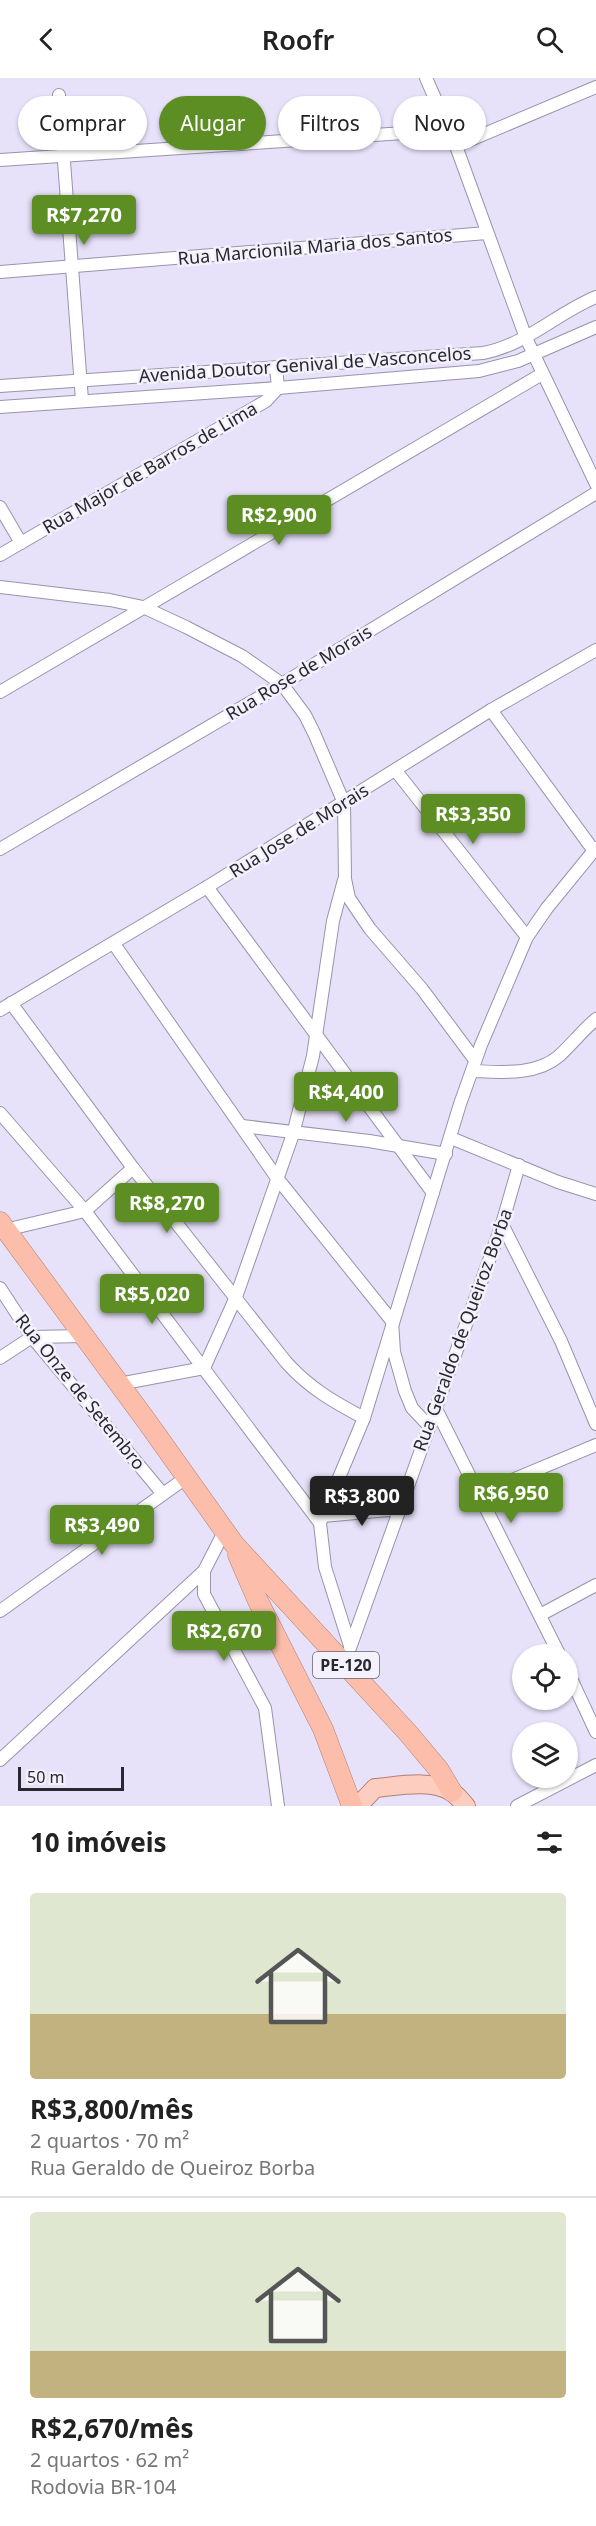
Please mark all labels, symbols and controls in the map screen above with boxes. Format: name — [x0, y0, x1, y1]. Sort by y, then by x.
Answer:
text: Roofr — [262, 21, 334, 58]
icon: back — [30, 23, 63, 56]
icon: search — [533, 23, 566, 56]
chip: Comprar — [18, 96, 147, 150]
chip: Alugar — [159, 96, 266, 150]
chip: Filtros — [278, 96, 381, 150]
chip: Novo — [393, 96, 486, 150]
pin: R$7,270 — [29, 195, 139, 246]
text: R$7,270 — [46, 201, 122, 228]
street label: Rua Marcionila Maria dos Santos — [177, 222, 453, 270]
street label: Avenida Doutor Genival de Vasconcelos — [138, 340, 472, 388]
street label: Rua Major de Barros de Lima — [38, 396, 261, 539]
pin: R$2,900 — [224, 495, 334, 546]
text: R$2,900 — [241, 501, 317, 528]
street label: Rua Rose de Morais — [221, 619, 376, 725]
street label: Rua Jose de Morais — [224, 778, 373, 883]
pin: R$3,350 — [418, 794, 528, 845]
text: R$3,350 — [435, 800, 511, 827]
pin: R$4,400 — [291, 1072, 401, 1123]
text: R$4,400 — [308, 1078, 384, 1105]
pin: R$8,270 — [112, 1183, 222, 1234]
text: R$8,270 — [129, 1189, 205, 1216]
street label: Rua Geraldo de Queiroz Borba — [407, 1205, 517, 1454]
pin: R$5,020 — [97, 1274, 207, 1325]
text: R$5,020 — [114, 1280, 190, 1307]
street label: Rua Onze de Setembro — [10, 1308, 151, 1474]
pin: R$6,950 — [456, 1473, 566, 1524]
pin: R$3,800 — [307, 1476, 417, 1527]
text: R$6,950 — [473, 1479, 549, 1506]
text: R$3,800 — [324, 1482, 400, 1509]
pin: R$3,490 — [47, 1505, 157, 1556]
text: R$3,490 — [64, 1511, 140, 1538]
pin: R$2,670 — [169, 1611, 279, 1662]
text: R$2,670 — [186, 1617, 262, 1644]
map controls — [512, 1644, 578, 1788]
button: locate — [512, 1644, 578, 1710]
road number: PE-120 — [313, 1652, 379, 1678]
button: layers — [512, 1722, 578, 1788]
scale bar — [18, 1764, 124, 1792]
text: 50 m — [27, 1766, 64, 1788]
text: 10 imóveis — [30, 1824, 167, 1860]
icon: filters — [533, 1826, 566, 1859]
icon: home — [244, 1932, 352, 2040]
text: R$3,800/mês — [30, 2091, 194, 2127]
text: 2 quartos · 70 m² — [30, 2127, 189, 2154]
text: Rua Geraldo de Queiroz Borba — [30, 2154, 315, 2181]
icon: home — [244, 2251, 352, 2359]
text: R$2,670/mês — [30, 2410, 194, 2446]
text: 2 quartos · 62 m² — [30, 2446, 189, 2473]
text: Rodovia BR-104 — [30, 2473, 176, 2500]

